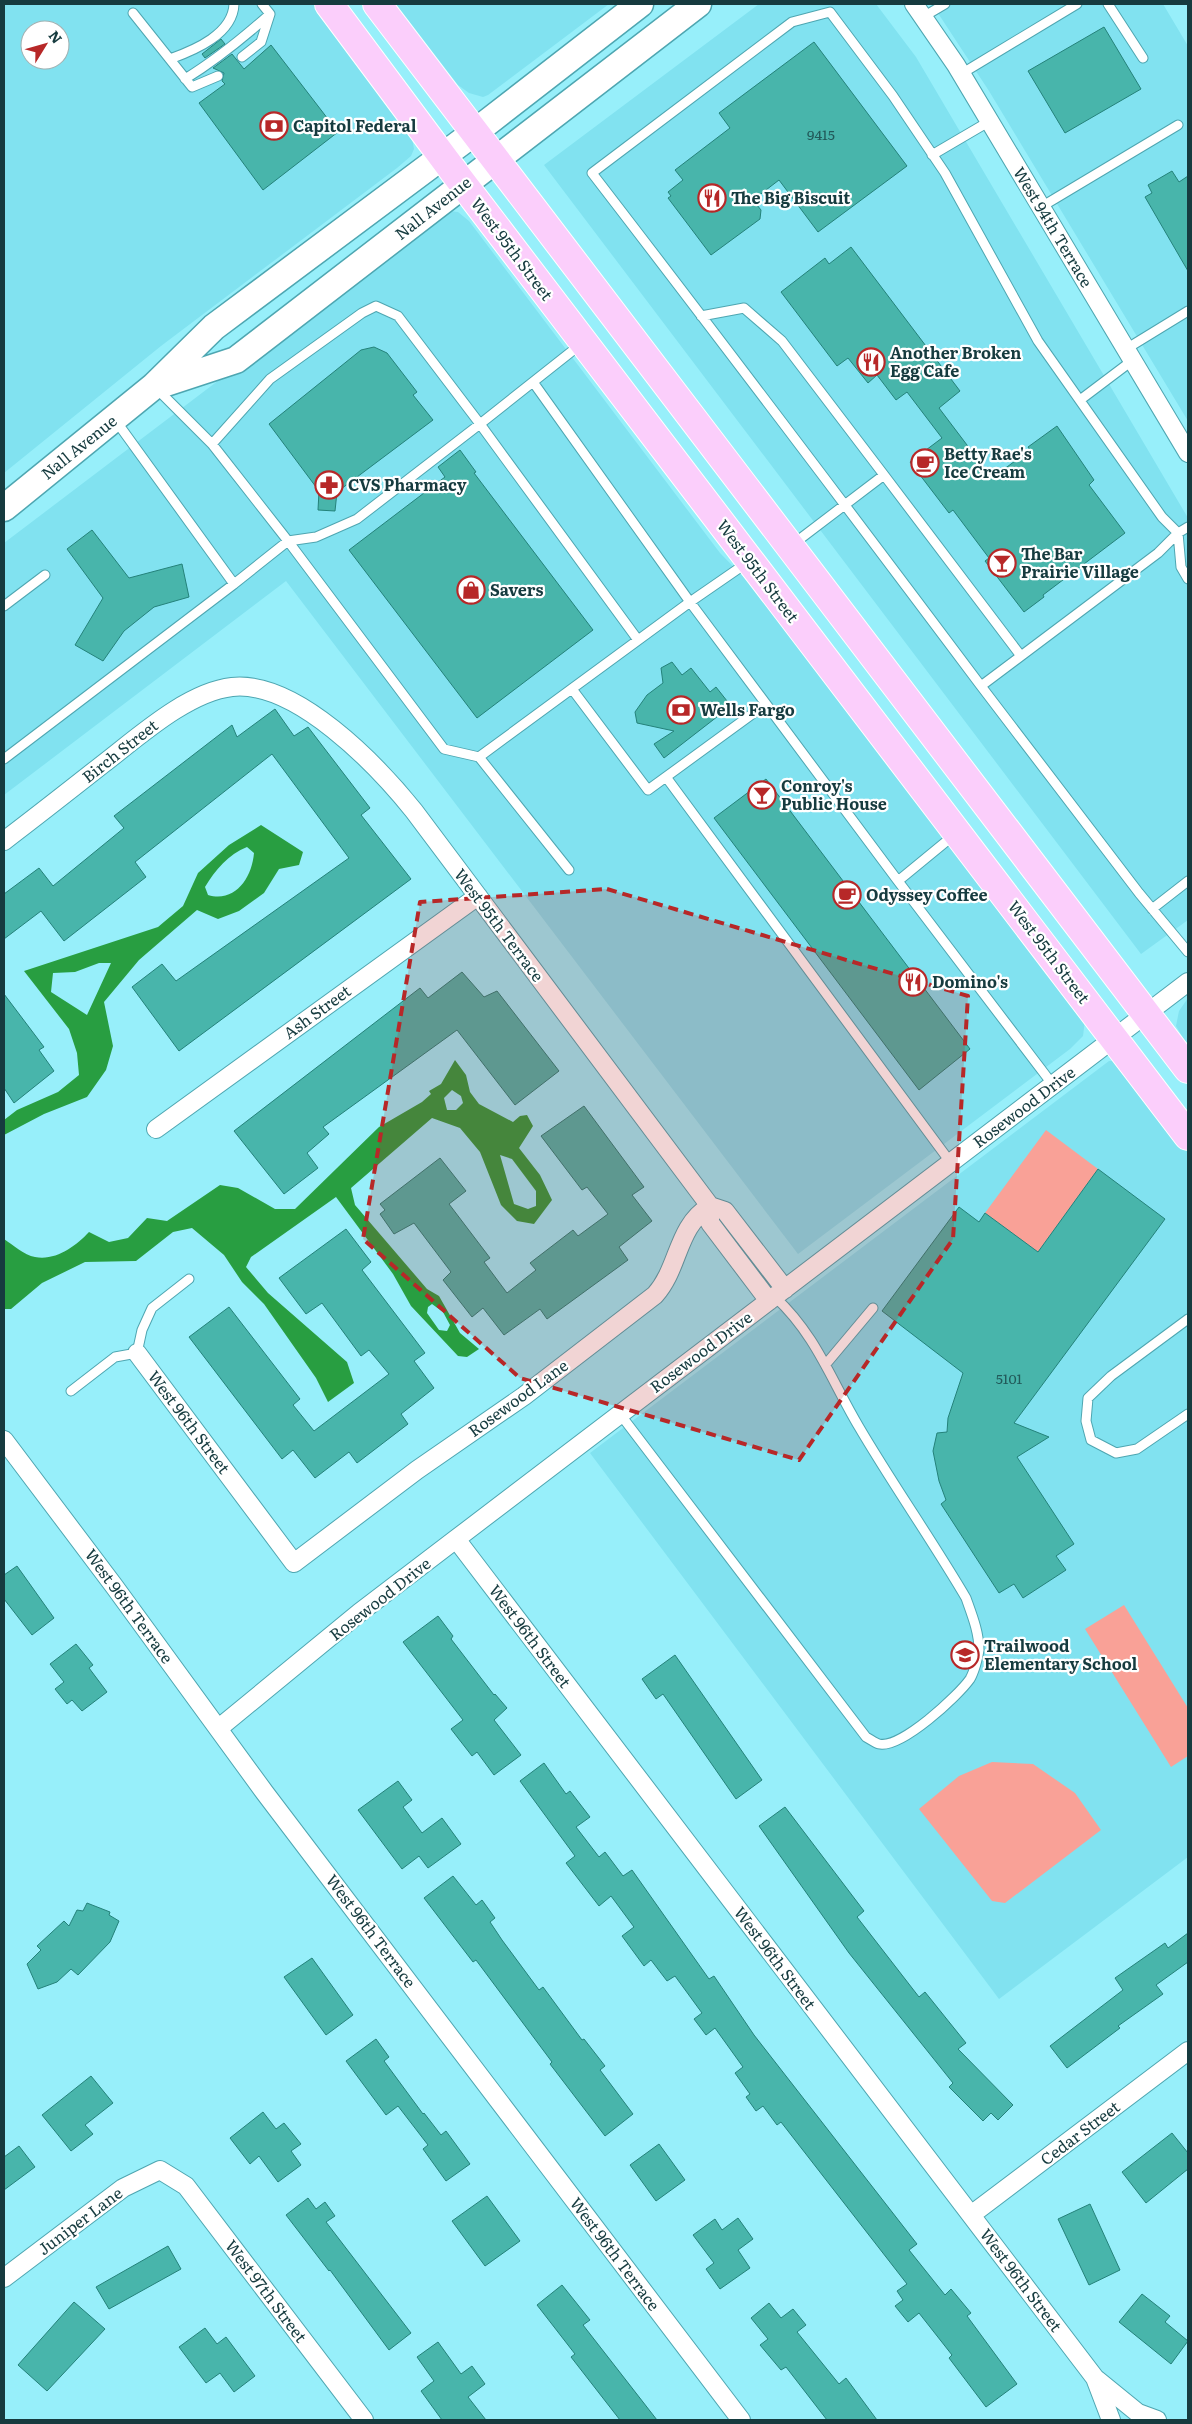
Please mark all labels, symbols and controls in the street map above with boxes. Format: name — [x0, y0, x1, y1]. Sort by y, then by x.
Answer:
north arrow — [20, 20, 70, 70]
text: N — [45, 26, 68, 47]
bank icon: Capitol Federal — [259, 111, 289, 141]
place label: Capitol Federal — [293, 113, 417, 137]
house number: 9415 — [807, 124, 835, 144]
street label: West 94th Terrace — [1008, 162, 1099, 291]
street label: Nall Avenue — [389, 170, 476, 245]
restaurant icon: The Big Biscuit — [697, 183, 727, 213]
place label: The Big Biscuit — [731, 185, 850, 209]
street label: West 95th Street — [466, 192, 560, 305]
place label: Another Broken Egg Cafe — [890, 340, 1021, 382]
restaurant icon: Another Broken Egg Cafe — [856, 347, 886, 377]
street label: Nall Avenue — [35, 408, 121, 484]
place label: Betty Rae's Ice Cream — [944, 441, 1032, 483]
cafe icon: Betty Rae's Ice Cream — [910, 448, 940, 478]
pharmacy icon: CVS Pharmacy — [314, 470, 344, 500]
place label: CVS Pharmacy — [348, 472, 467, 496]
street label: West 95th Street — [712, 514, 806, 627]
place label: The Bar Prairie Village — [1021, 541, 1139, 583]
bar icon: The Bar Prairie Village — [987, 548, 1017, 578]
shop icon: Savers — [456, 575, 486, 605]
place label: Savers — [490, 577, 543, 601]
bank icon: Wells Fargo — [666, 695, 696, 725]
place label: Wells Fargo — [700, 697, 795, 721]
street label: Birch Street — [76, 712, 163, 788]
place label: Conroy's Public House — [781, 773, 887, 815]
bar icon: Conroy's Public House — [747, 780, 777, 810]
street label: West 95th Terrace — [449, 863, 550, 986]
cafe icon: Odyssey Coffee — [832, 880, 862, 910]
place label: Odyssey Coffee — [866, 882, 988, 906]
street label: West 95th Street — [1003, 895, 1097, 1008]
restaurant icon: Domino's — [898, 967, 928, 997]
place label: Domino's — [932, 969, 1008, 993]
street label: Ash Street — [278, 978, 356, 1044]
street label: Rosewood Drive — [967, 1060, 1080, 1153]
street label: Rosewood Drive — [644, 1305, 757, 1398]
street label: Rosewood Lane — [462, 1353, 572, 1442]
street label: West 96th Street — [143, 1365, 237, 1478]
house number: 5101 — [996, 1368, 1023, 1388]
street label: West 96th Terrace — [80, 1543, 180, 1668]
street label: Rosewood Drive — [324, 1551, 435, 1646]
street label: West 96th Street — [484, 1579, 578, 1692]
place label: Trailwood Elementary School — [984, 1633, 1138, 1675]
school or university icon: Trailwood Elementary School — [950, 1640, 980, 1670]
street label: West 96th Terrace — [321, 1869, 423, 1992]
street label: West 96th Street — [729, 1901, 823, 2014]
street label: Cedar Street — [1035, 2094, 1125, 2170]
street label: Juniper Lane — [32, 2180, 127, 2260]
street label: West 96th Terrace — [565, 2192, 667, 2315]
street label: West 96th Street — [975, 2223, 1069, 2336]
street label: West 97th Street — [220, 2234, 314, 2347]

